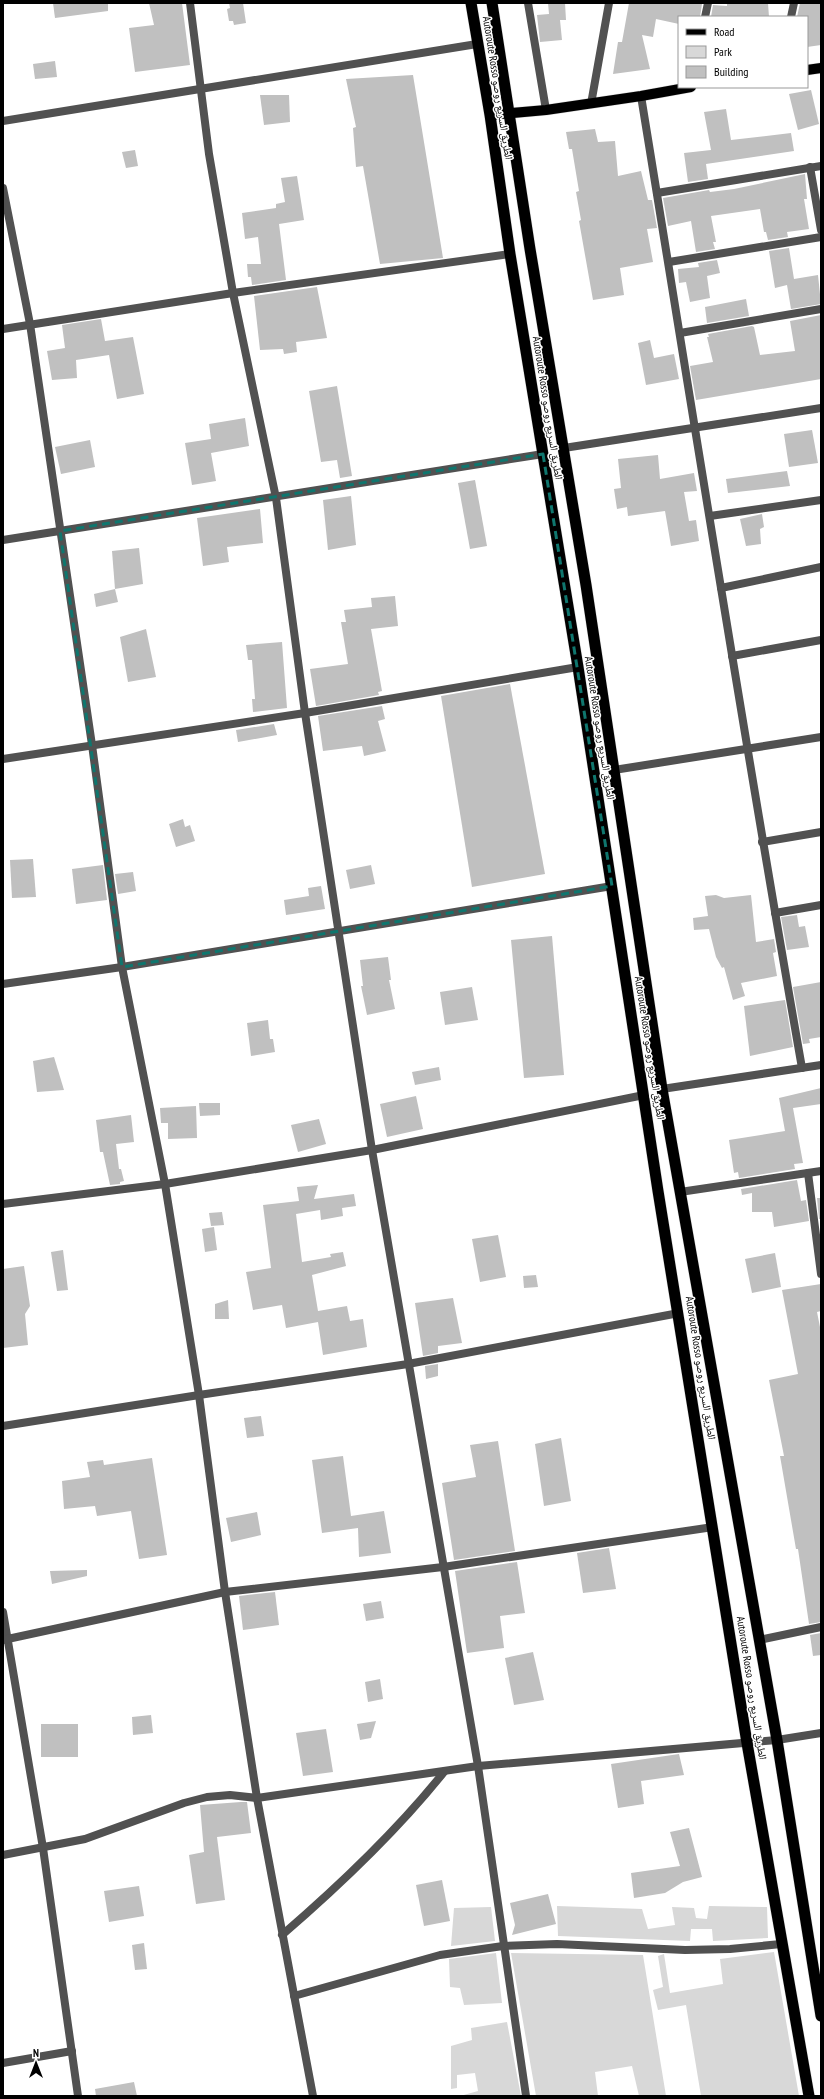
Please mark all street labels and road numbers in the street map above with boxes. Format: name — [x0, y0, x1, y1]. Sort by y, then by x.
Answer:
street label: Autoroute Rosso الطريق السريع روصو — [480, 15, 516, 161]
street label: Autoroute Rosso الطريق السريع روصو — [530, 335, 566, 481]
street label: Autoroute Rosso الطريق السريع روصو — [582, 655, 618, 801]
street label: Autoroute Rosso الطريق السريع روصو — [632, 975, 668, 1121]
street label: Autoroute Rosso الطريق السريع روصو — [683, 1295, 719, 1441]
street label: Autoroute Rosso الطريق السريع روصو — [734, 1615, 770, 1761]

